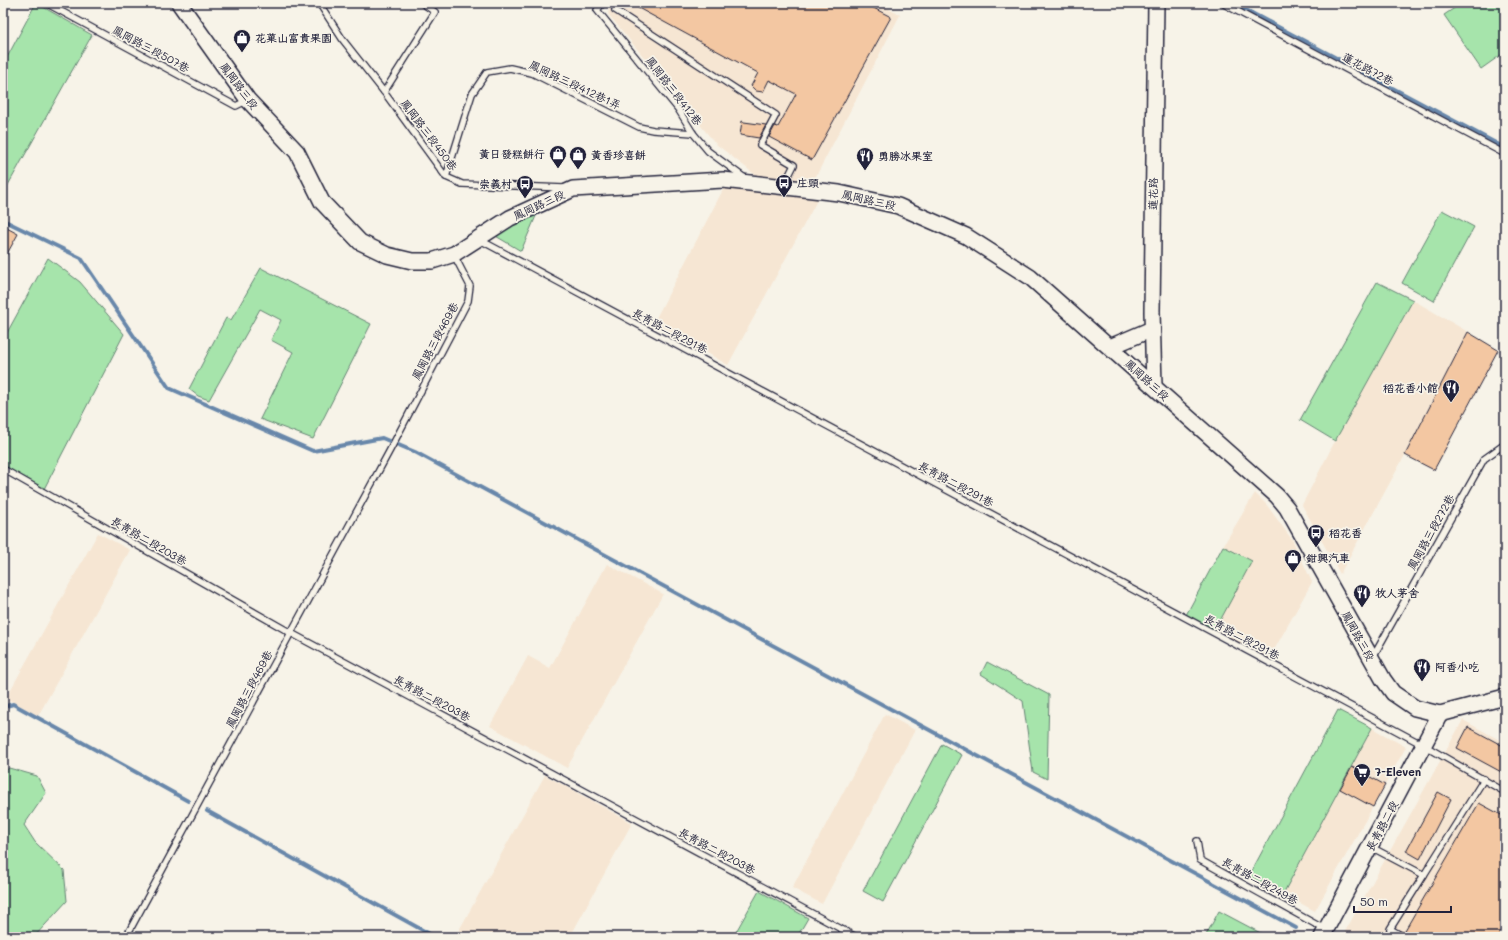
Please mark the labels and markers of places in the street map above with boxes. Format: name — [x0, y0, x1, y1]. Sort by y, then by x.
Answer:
shop icon: 花菓山富貴果園 — [232, 28, 252, 53]
place label: 花菓山富貴果園 — [255, 30, 332, 45]
shop icon: 黃日發糕餅行 — [548, 144, 568, 169]
shop icon: 黃香珍喜餅 — [568, 145, 588, 170]
place label: 黃日發糕餅行 — [479, 146, 545, 161]
restaurant icon: 勇勝冰果室 — [855, 146, 875, 171]
place label: 黃香珍喜餅 — [591, 147, 646, 162]
place label: 勇勝冰果室 — [878, 148, 933, 163]
bus stop icon: 庄頭 — [774, 173, 794, 198]
bus stop icon: 崇義村 — [515, 174, 535, 199]
place label: 庄頭 — [797, 175, 819, 190]
place label: 崇義村 — [479, 176, 512, 191]
restaurant icon: 稻花香小館 — [1441, 378, 1461, 403]
place label: 稻花香小館 — [1383, 380, 1438, 395]
bus stop icon: 稻花香 — [1306, 523, 1326, 548]
place label: 稻花香 — [1329, 525, 1362, 540]
shop icon: 鉗興汽車 — [1283, 548, 1303, 573]
place label: 鉗興汽車 — [1306, 550, 1350, 565]
restaurant icon: 牧人茅舍 — [1352, 583, 1372, 608]
place label: 牧人茅舍 — [1375, 585, 1419, 600]
restaurant icon: 阿香小吃 — [1412, 657, 1432, 682]
place label: 阿香小吃 — [1435, 659, 1479, 674]
supermarket icon: 7-Eleven — [1352, 762, 1372, 787]
place label: 7-Eleven — [1375, 764, 1421, 779]

